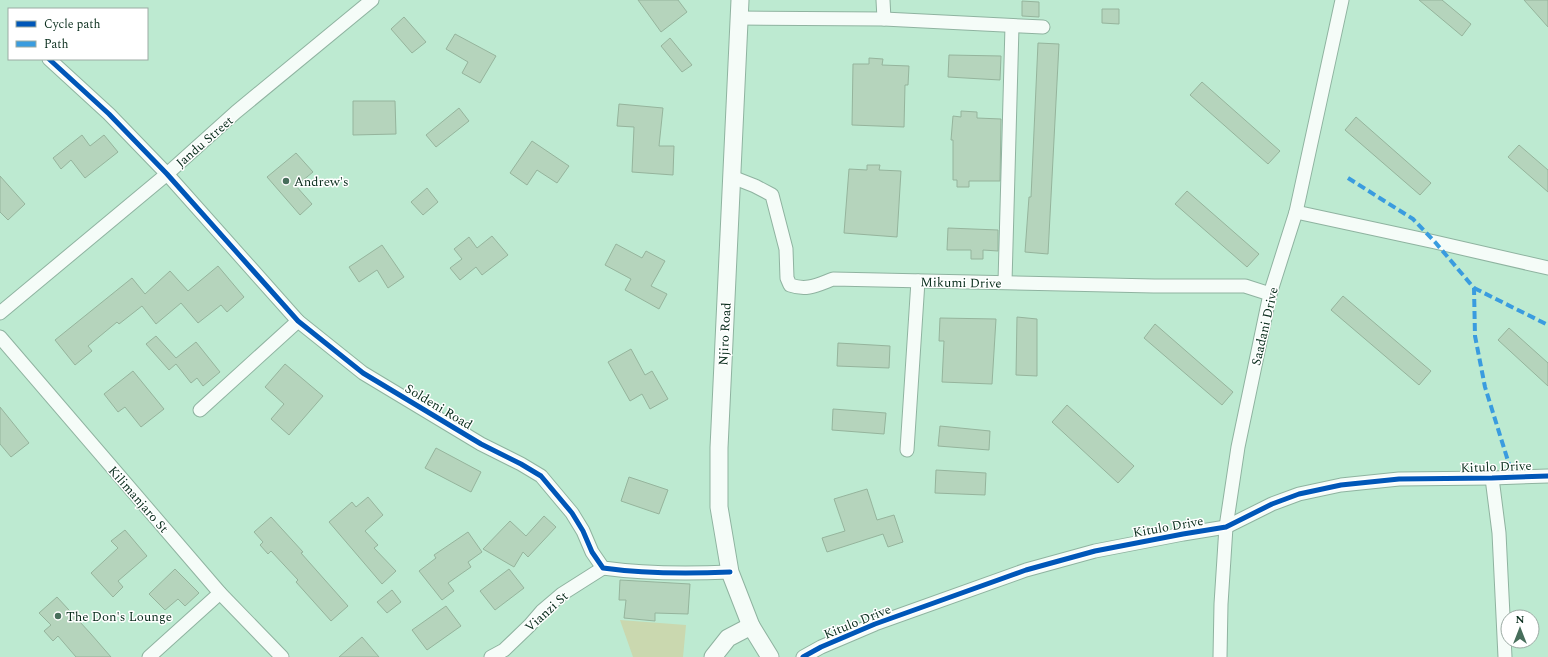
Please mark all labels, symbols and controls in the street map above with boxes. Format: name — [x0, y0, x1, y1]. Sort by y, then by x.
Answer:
legend — [8, 8, 148, 60]
text: Cycle path — [44, 15, 101, 34]
text: Path — [44, 35, 69, 54]
street label: Jandu Street — [171, 111, 238, 172]
place label: Andrew's — [294, 172, 349, 192]
marker: Andrew's — [281, 176, 291, 186]
street label: Mikumi Drive — [920, 272, 1002, 294]
street label: Saadani Drive — [1246, 285, 1284, 368]
street label: Njiro Road — [713, 302, 737, 366]
street label: Soldeni Road — [401, 379, 476, 435]
street label: Kitulo Drive — [1460, 456, 1532, 478]
street label: Kilimanjaro St — [103, 462, 173, 538]
street label: Kitulo Drive — [1131, 511, 1205, 543]
street label: Vianzi St — [520, 586, 573, 637]
street label: Kitulo Drive — [821, 599, 894, 645]
place label: The Don's Lounge — [66, 607, 172, 627]
north arrow — [1500, 609, 1540, 649]
marker: The Don's Lounge — [53, 611, 63, 621]
text: N — [1516, 611, 1525, 628]

